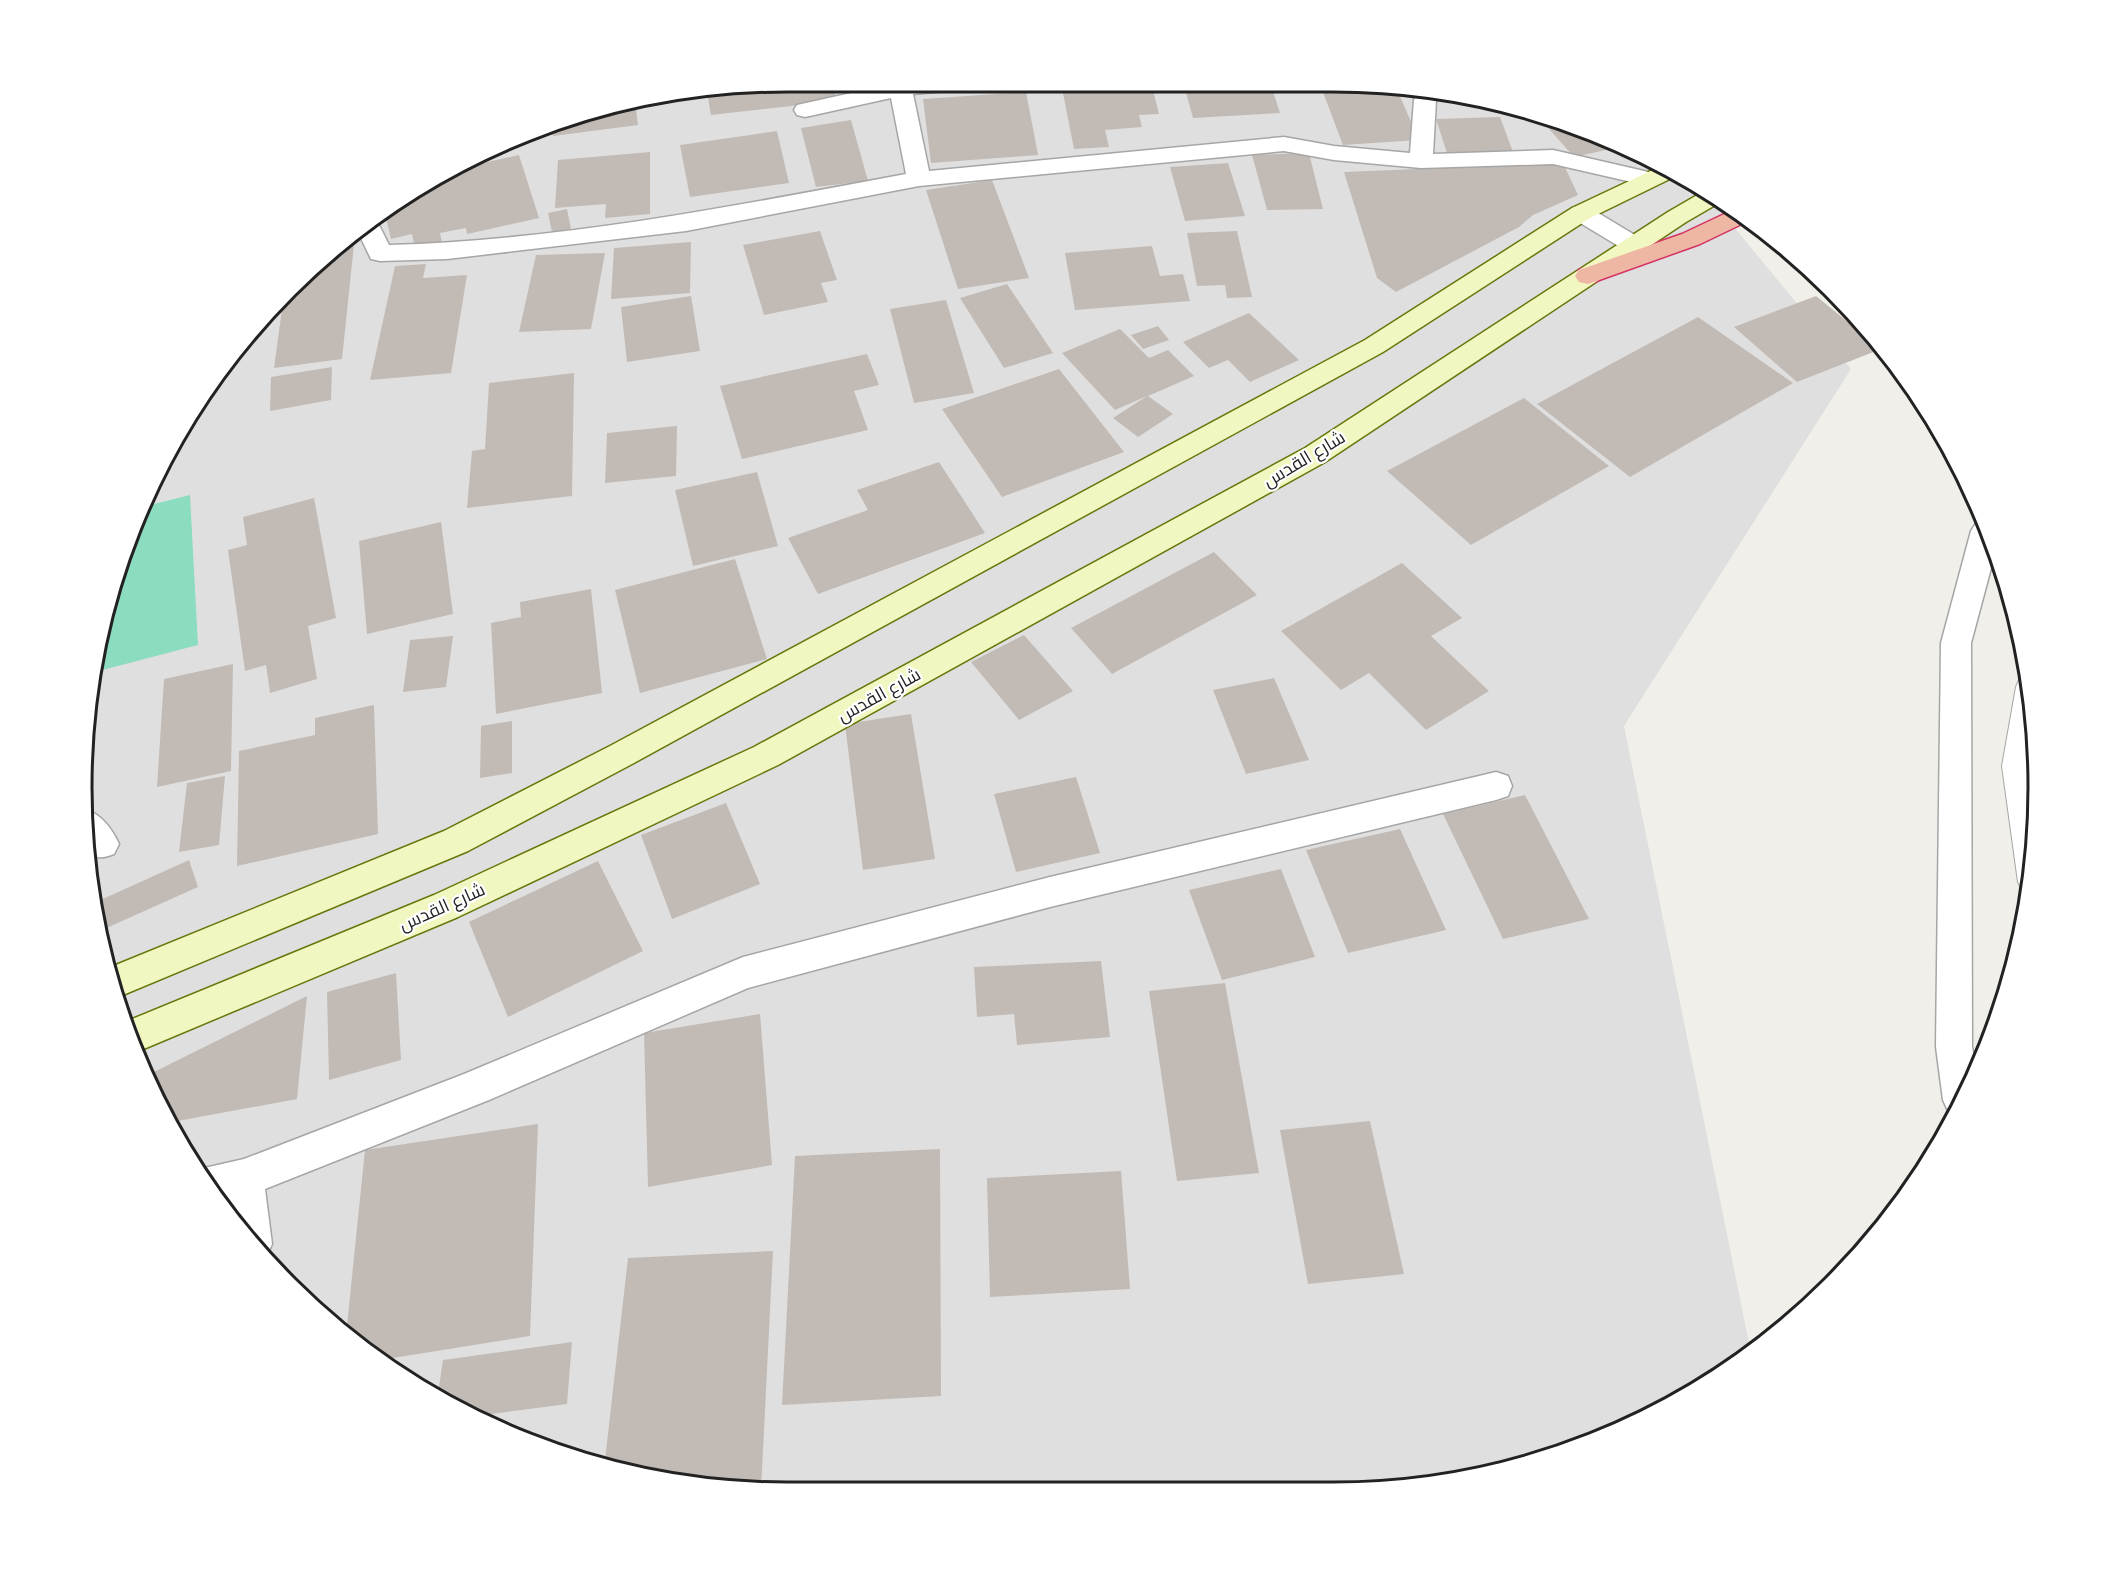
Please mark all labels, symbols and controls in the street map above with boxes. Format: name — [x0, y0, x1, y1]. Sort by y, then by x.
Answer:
street label: شارع القدس — [1259, 426, 1350, 493]
street label: شارع القدس — [833, 663, 925, 728]
street label: شارع القدس — [396, 878, 489, 937]

